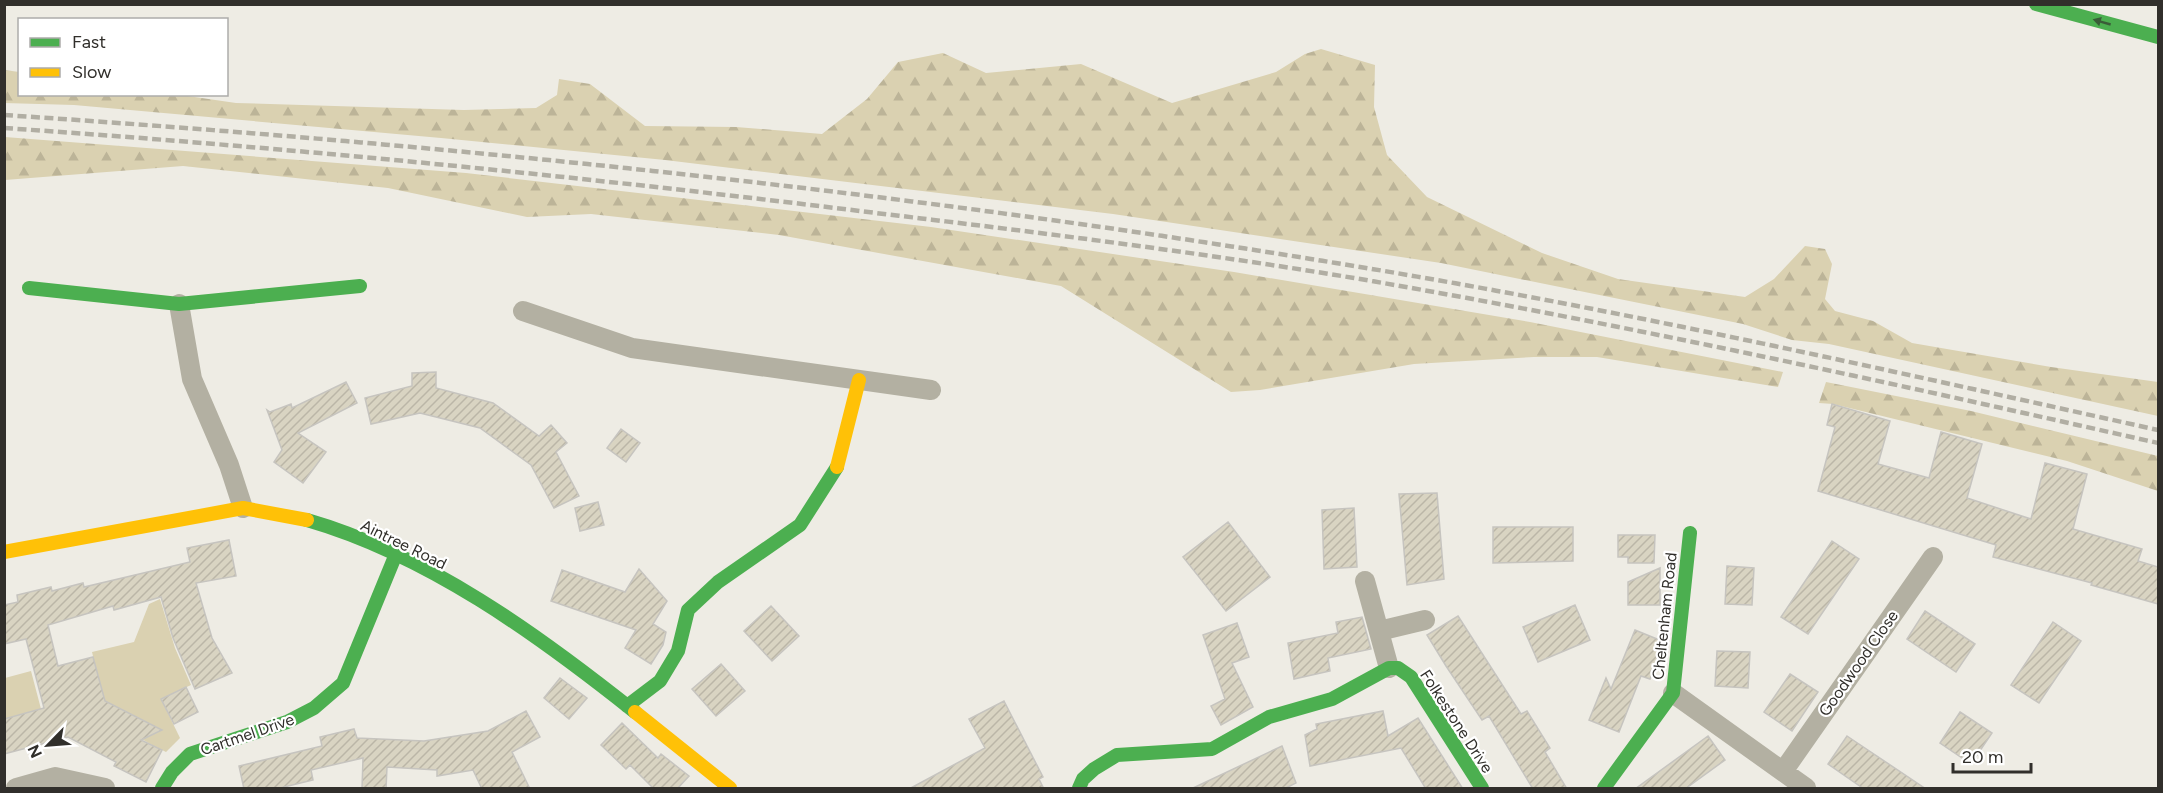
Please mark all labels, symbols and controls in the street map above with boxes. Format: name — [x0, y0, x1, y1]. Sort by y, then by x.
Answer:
one-way arrow — [2093, 16, 2111, 26]
legend — [18, 18, 228, 96]
text: Fast — [72, 31, 106, 53]
text: Slow — [72, 61, 111, 83]
street label: Aintree Road — [358, 515, 450, 573]
street label: Cheltenham Road — [1648, 551, 1681, 681]
street label: Goodwood Close — [1815, 606, 1902, 720]
street label: Folkestone Drive — [1416, 666, 1497, 777]
street label: Cartmel Drive — [198, 709, 297, 759]
north arrow — [18, 715, 78, 775]
scale bar — [1953, 736, 2031, 774]
text: N — [24, 742, 46, 761]
text: 20 m — [1962, 746, 2003, 768]

